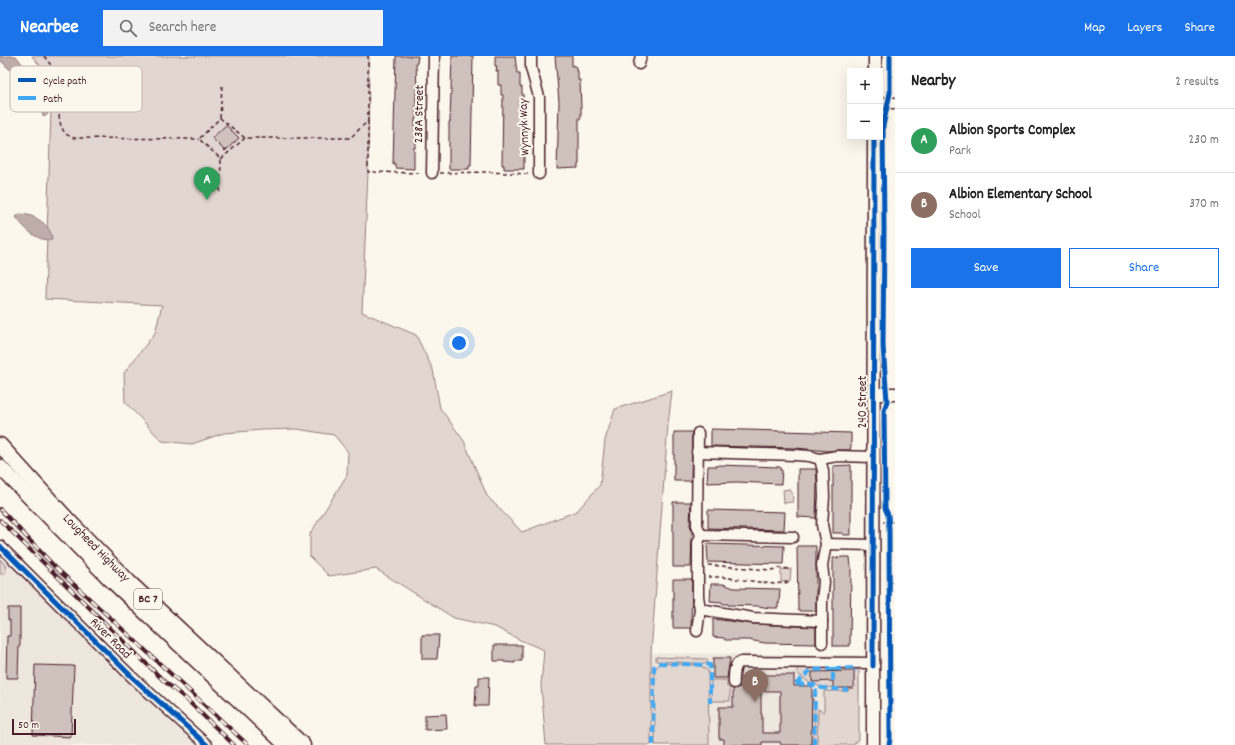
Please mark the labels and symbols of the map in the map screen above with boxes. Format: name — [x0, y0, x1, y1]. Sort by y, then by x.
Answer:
legend — [10, 66, 142, 112]
text: Cycle path — [43, 74, 87, 90]
street label: 238A Street — [410, 84, 430, 143]
text: Path — [43, 92, 62, 108]
street label: Wynnyk Way — [514, 97, 535, 156]
pin: A — [194, 167, 220, 200]
your location — [449, 333, 469, 353]
street label: 240 Street — [854, 375, 873, 428]
street label: Lougheed Highway — [58, 510, 135, 587]
road number: BC 7 — [134, 589, 162, 609]
street label: River Road — [85, 614, 135, 664]
pin: B — [742, 669, 768, 702]
scale bar — [12, 717, 76, 736]

